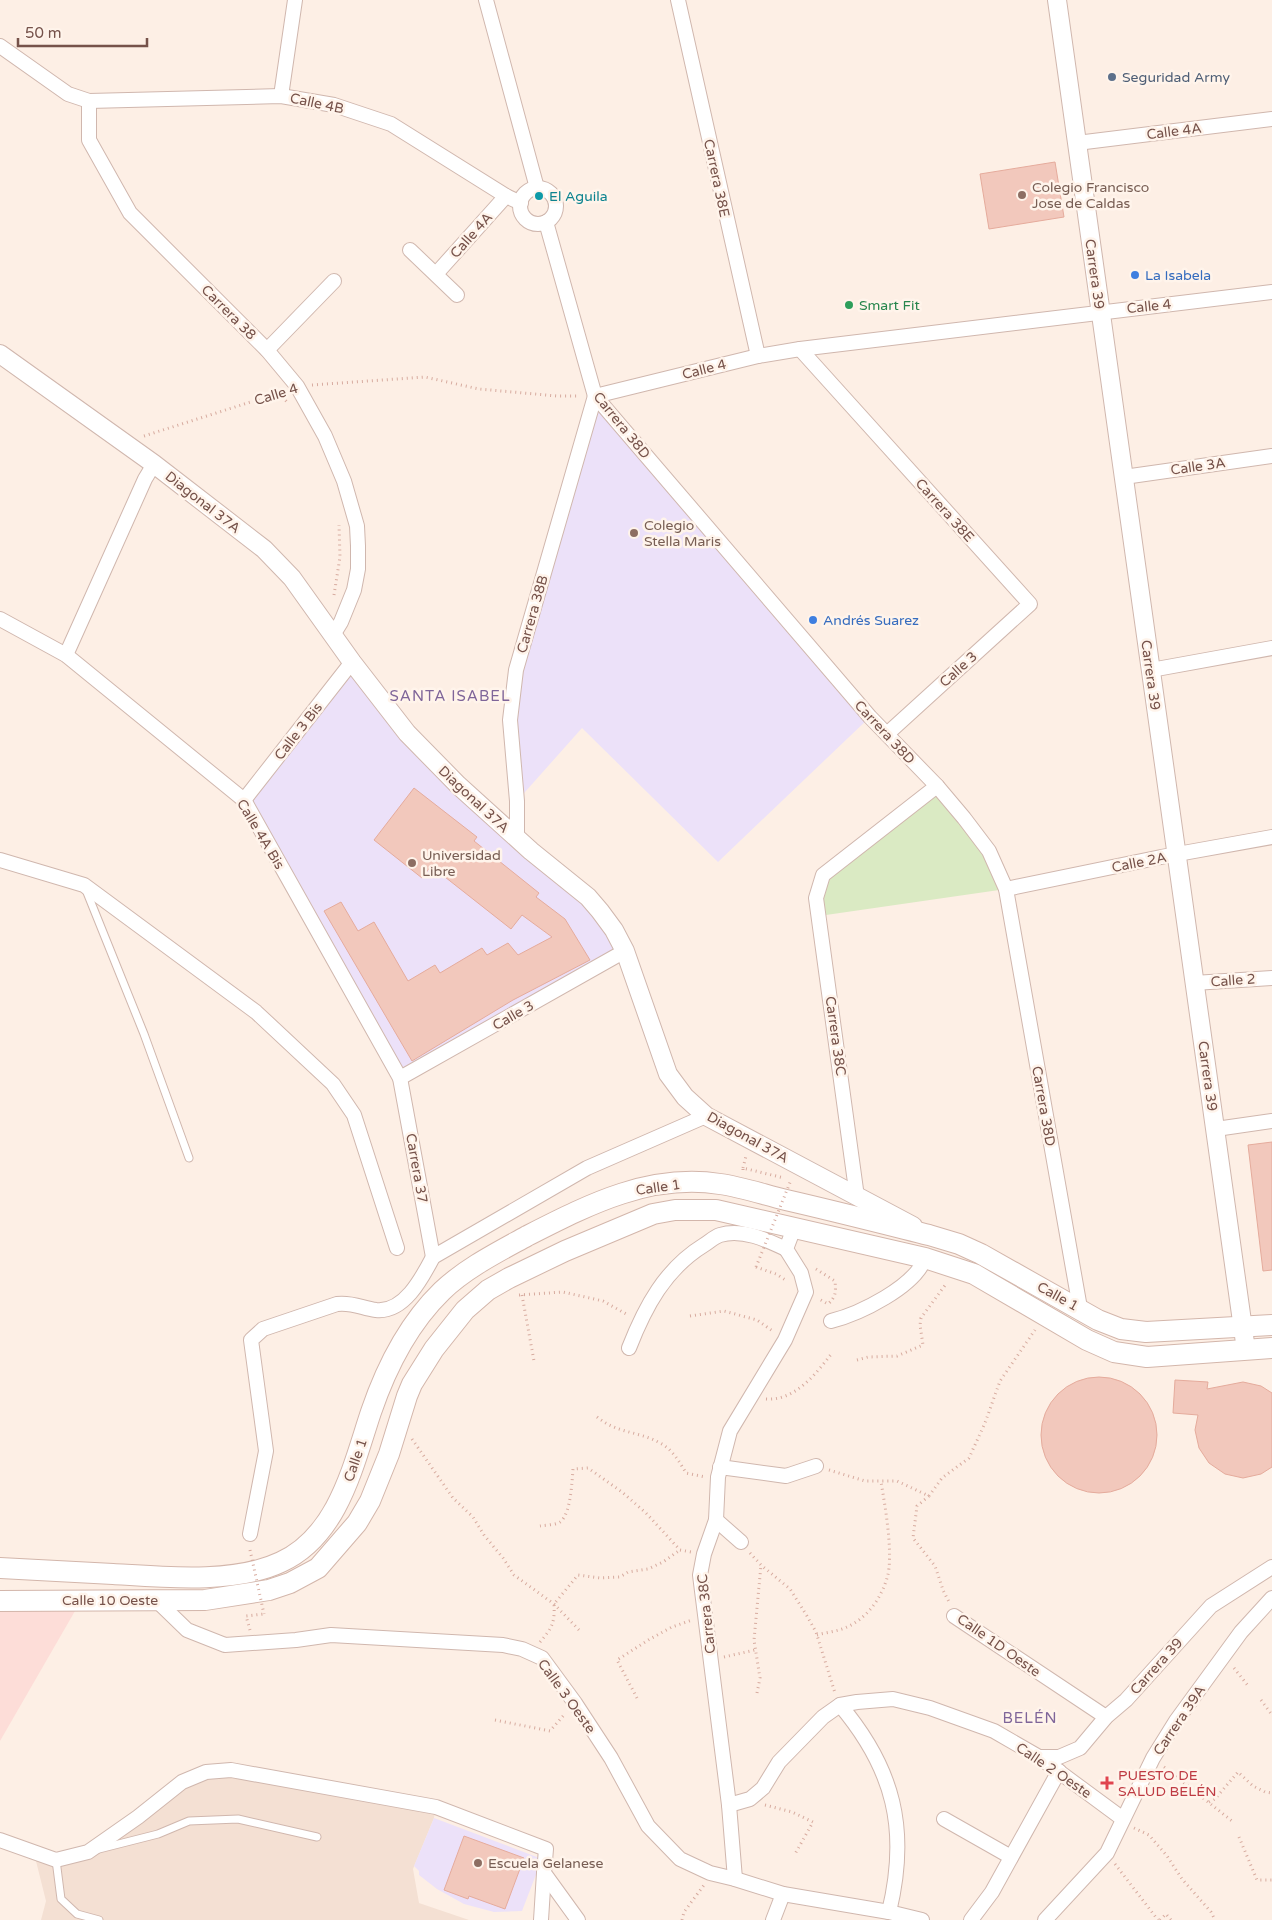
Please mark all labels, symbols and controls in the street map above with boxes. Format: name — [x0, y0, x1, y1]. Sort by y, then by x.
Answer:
scale bar — [18, 15, 146, 47]
text: 50 m — [25, 24, 62, 42]
place label: Seguridad Army — [1122, 69, 1230, 86]
marker: Seguridad Army — [1106, 71, 1118, 83]
street label: Calle 4B — [288, 89, 345, 117]
street label: Calle 4A — [1146, 120, 1203, 143]
street label: Carrera 38E — [700, 137, 733, 219]
place label: Colegio Francisco Jose de Caldas — [1032, 179, 1149, 212]
place label: El Aguila — [549, 188, 608, 205]
marker: Colegio Francisco Jose de Caldas — [1016, 189, 1028, 201]
marker: El Aguila — [533, 190, 545, 202]
street label: Calle 4A — [447, 209, 496, 262]
street label: Carrera 39 — [1081, 238, 1108, 310]
place label: La Isabela — [1145, 267, 1211, 284]
marker: La Isabela — [1129, 269, 1141, 281]
street label: Carrera 38 — [198, 281, 260, 343]
street label: Calle 4 — [1126, 296, 1172, 317]
place label: Smart Fit — [859, 297, 920, 314]
marker: Smart Fit — [843, 299, 855, 311]
street label: Calle 4 — [680, 356, 728, 383]
street label: Calle 4 — [252, 380, 300, 409]
street label: Carrera 38D — [590, 388, 654, 462]
street label: Calle 3A — [1169, 454, 1227, 479]
street label: Diagonal 37A — [162, 468, 244, 537]
street label: Carrera 38E — [912, 475, 978, 546]
place label: Colegio Stella Maris — [644, 517, 721, 550]
marker: Colegio Stella Maris — [628, 527, 640, 539]
street label: Carrera 38B — [513, 573, 552, 655]
place label: Andrés Suarez — [823, 612, 919, 629]
marker: Andrés Suarez — [807, 614, 819, 626]
street label: Carrera 39 — [1137, 639, 1164, 711]
street label: Calle 3 — [936, 648, 981, 691]
district label: SANTA ISABEL — [389, 687, 511, 705]
street label: Carrera 38D — [851, 697, 918, 768]
street label: Calle 3 Bis — [271, 699, 326, 763]
street label: Diagonal 37A — [435, 762, 513, 836]
street label: Calle 4A Bis — [233, 796, 288, 873]
place label: Universidad Libre — [422, 847, 501, 880]
street label: Calle 2A — [1110, 849, 1168, 876]
marker: Universidad Libre — [406, 857, 418, 869]
street label: Calle 2 — [1210, 970, 1256, 991]
street label: Carrera 38C — [822, 995, 850, 1077]
street label: Calle 3 — [490, 997, 537, 1034]
street label: Carrera 39 — [1194, 1040, 1221, 1112]
street label: Carrera 38D — [1028, 1065, 1059, 1147]
street label: Diagonal 37A — [704, 1108, 792, 1167]
street label: Carrera 37 — [402, 1132, 431, 1204]
street label: Calle 1 — [635, 1176, 682, 1199]
street label: Calle 1 — [1034, 1278, 1082, 1315]
street label: Calle 1 — [340, 1436, 371, 1484]
street label: Carrera 38C — [694, 1573, 719, 1655]
street label: Calle 10 Oeste — [62, 1592, 158, 1609]
street label: Calle 1D Oeste — [954, 1610, 1044, 1681]
street label: Carrera 39 — [1126, 1634, 1186, 1698]
street label: Calle 3 Oeste — [534, 1656, 599, 1737]
street label: Carrera 39A — [1150, 1682, 1209, 1759]
district label: BELÉN — [1002, 1709, 1058, 1727]
street label: Calle 2 Oeste — [1013, 1739, 1095, 1802]
place label: PUESTO DE SALUD BELÉN — [1118, 1767, 1217, 1800]
marker: PUESTO DE SALUD BELÉN — [1100, 1776, 1114, 1790]
place label: Escuela Gelanese — [488, 1855, 604, 1872]
marker: Escuela Gelanese — [472, 1857, 484, 1869]

